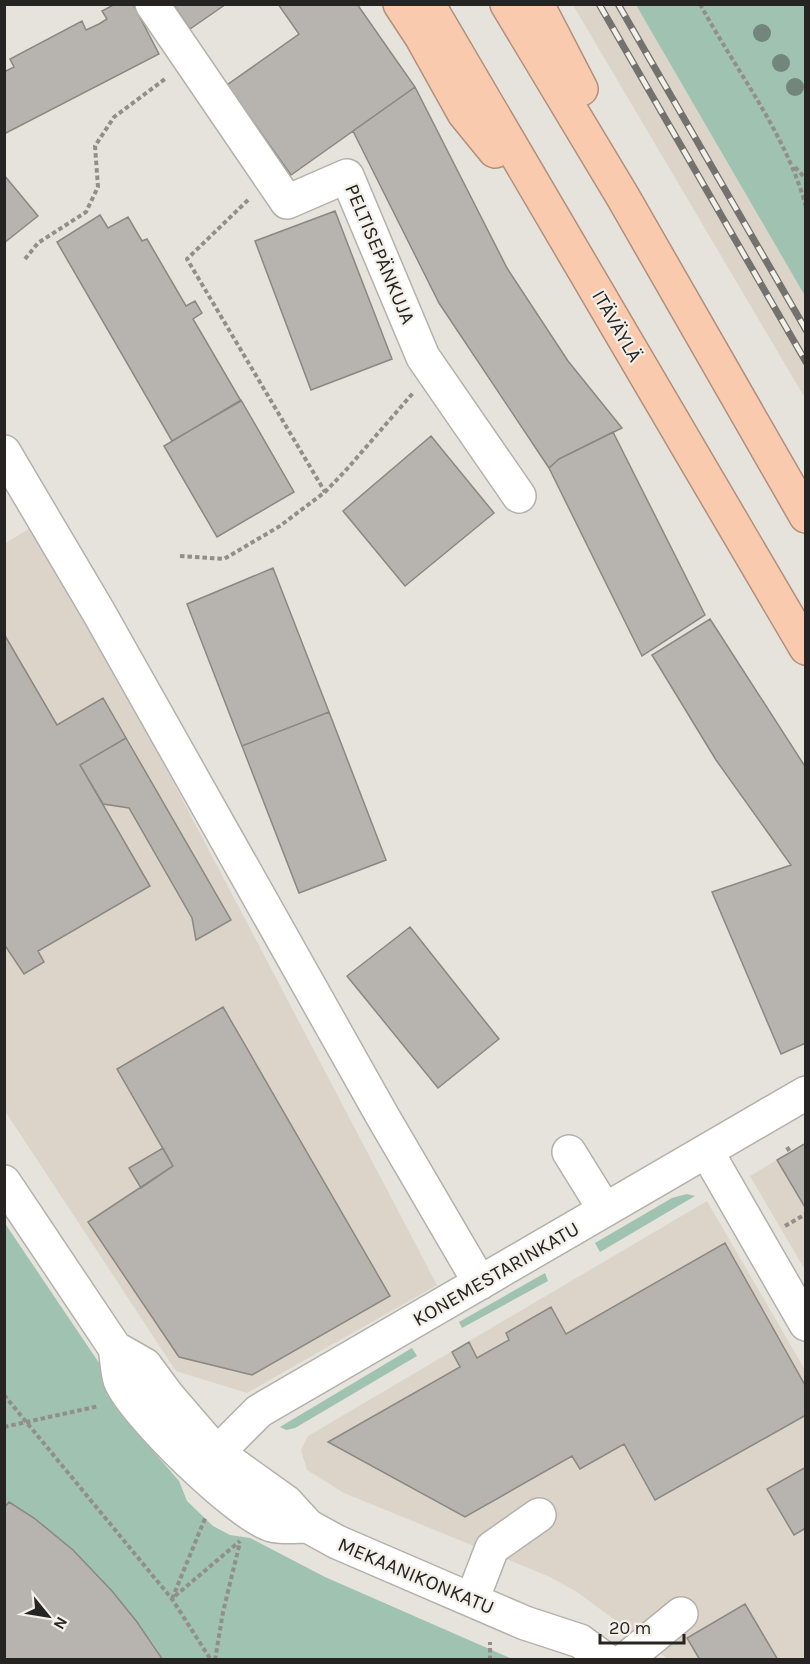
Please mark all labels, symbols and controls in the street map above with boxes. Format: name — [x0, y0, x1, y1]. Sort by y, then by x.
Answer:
street label: PELTISEPÄNKUJA — [340, 181, 420, 327]
street label: ITÄVÄYLÄ — [587, 286, 647, 366]
street label: KONEMESTARINKATU — [409, 1217, 583, 1331]
street label: MEKAANIKONKATU — [335, 1533, 497, 1619]
north arrow — [18, 1586, 78, 1646]
scale bar — [600, 1607, 684, 1645]
text: N — [49, 1614, 72, 1633]
text: 20 m — [609, 1617, 651, 1639]

